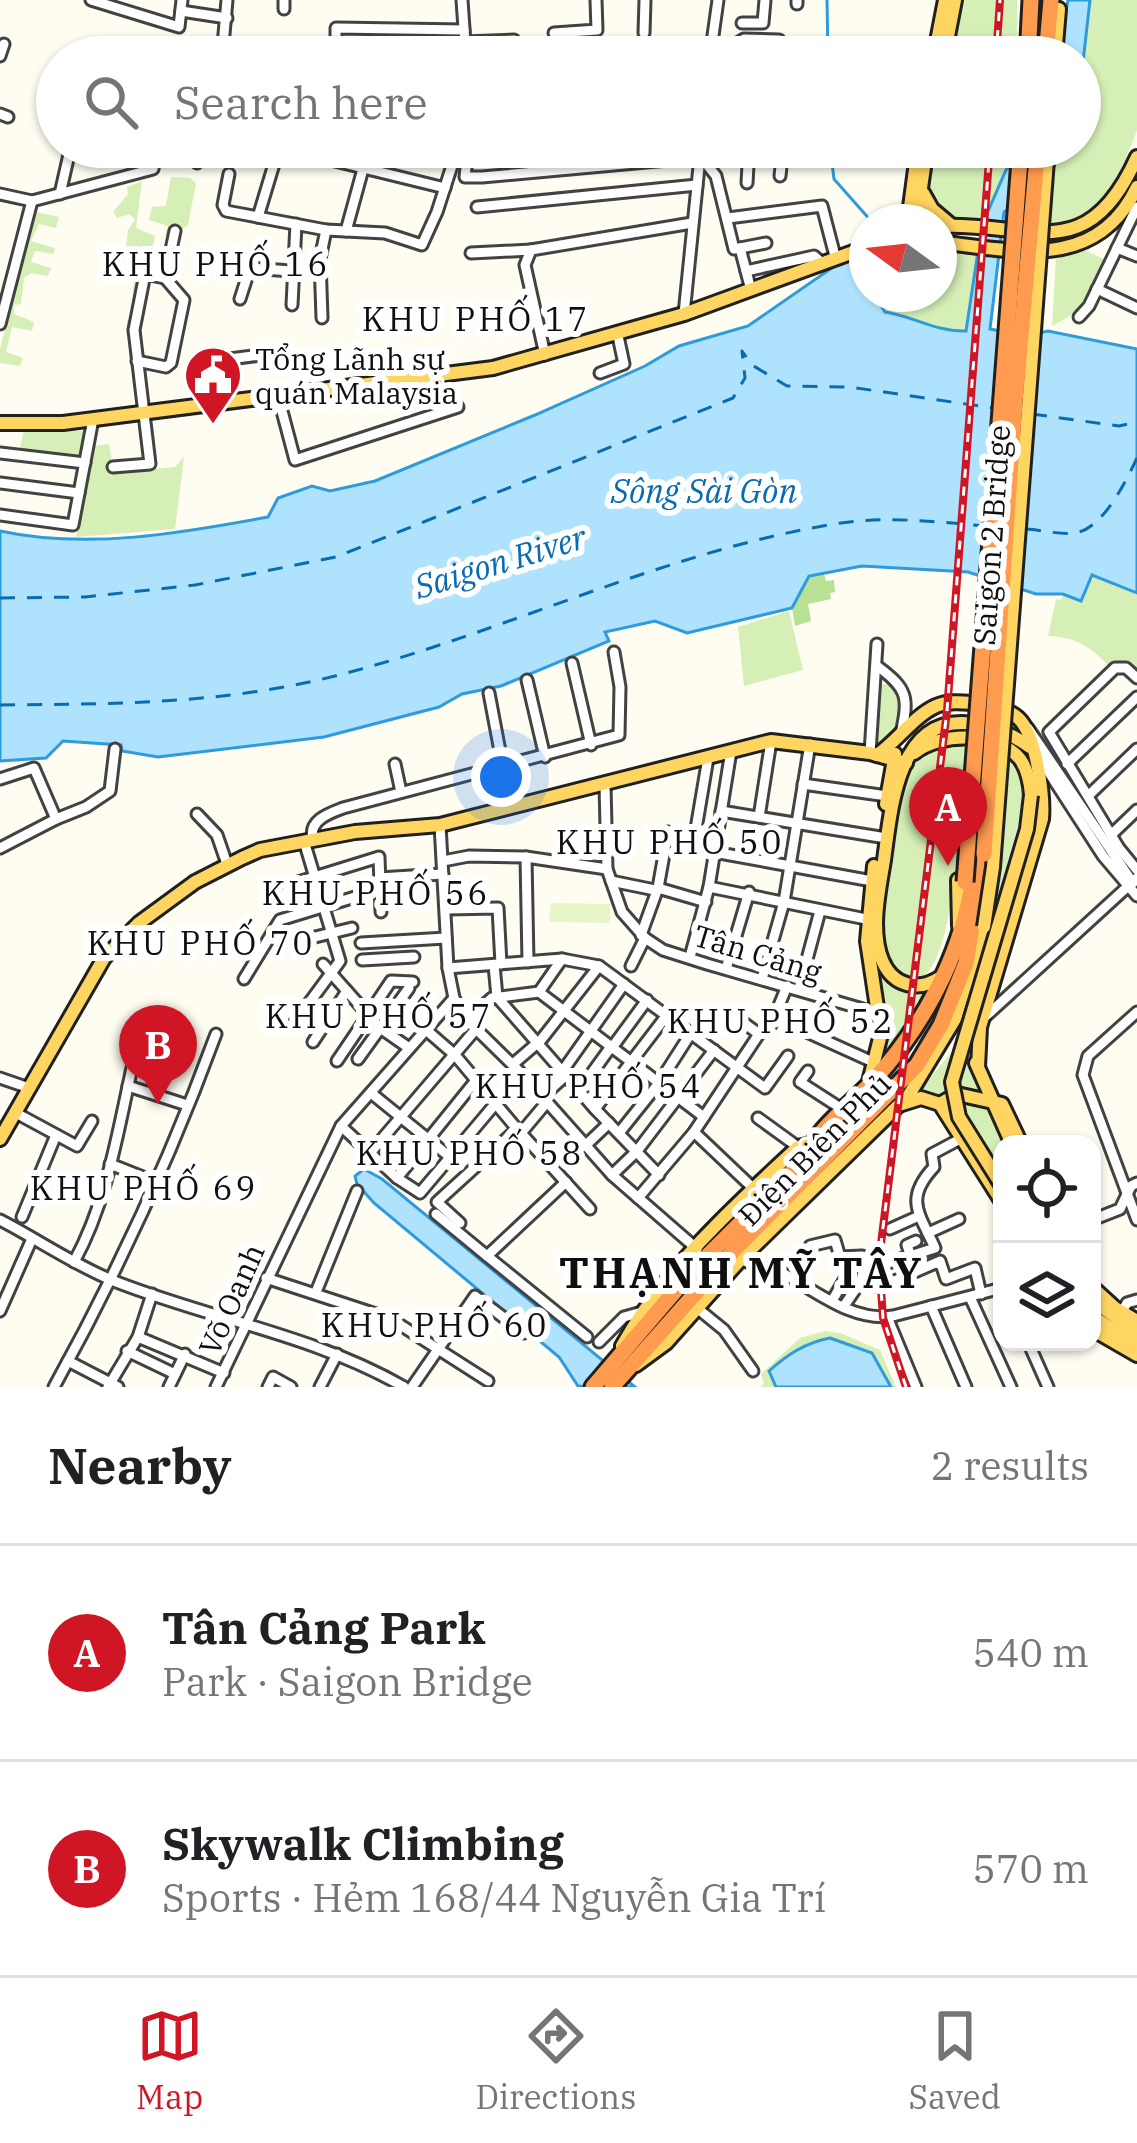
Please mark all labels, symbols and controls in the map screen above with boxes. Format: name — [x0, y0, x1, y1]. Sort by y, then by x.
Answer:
search box — [36, 36, 1101, 168]
icon: search — [78, 69, 144, 135]
text: Search here — [174, 73, 428, 131]
north arrow — [849, 204, 957, 312]
district label: KHU PHỐ 16 — [102, 239, 330, 285]
district label: KHU PHỐ 17 — [362, 294, 590, 340]
place label: Tổng Lãnh sự quán Malaysia — [255, 339, 458, 412]
public building icon: Tổng Lãnh sự quán Malaysia — [182, 344, 244, 426]
street label: Saigon 2 Bridge — [964, 423, 1018, 647]
water label: Sông Sài Gòn — [610, 469, 797, 512]
water label: Saigon River — [408, 514, 593, 608]
your location — [471, 747, 531, 807]
pin: A — [909, 767, 987, 866]
district label: KHU PHỐ 50 — [556, 817, 784, 863]
district label: KHU PHỐ 56 — [262, 868, 490, 914]
street label: Tân Cảng — [689, 915, 827, 991]
district label: KHU PHỐ 70 — [87, 918, 315, 964]
district label: KHU PHỐ 57 — [265, 991, 493, 1037]
district label: KHU PHỐ 52 — [667, 996, 895, 1042]
pin: B — [119, 1005, 197, 1104]
district label: KHU PHỐ 54 — [475, 1061, 703, 1107]
street label: Điện Biên Phủ — [729, 1064, 899, 1234]
district label: KHU PHỐ 58 — [356, 1128, 584, 1174]
map controls — [993, 1135, 1101, 1351]
button: locate — [993, 1135, 1101, 1243]
district label: KHU PHỐ 69 — [30, 1163, 258, 1209]
street label: Võ Oanh — [189, 1237, 273, 1361]
button: layers — [993, 1243, 1101, 1351]
district label: THẠNH MỸ TÂY — [559, 1245, 925, 1300]
district label: KHU PHỐ 60 — [321, 1300, 549, 1346]
text: Nearby — [48, 1432, 232, 1498]
text: 2 results — [931, 1440, 1089, 1491]
text: Tân Cảng Park — [162, 1598, 485, 1656]
text: A — [73, 1627, 101, 1678]
text: 540 m — [973, 1627, 1089, 1678]
text: Park · Saigon Bridge — [162, 1656, 533, 1707]
text: Skywalk Climbing — [162, 1814, 564, 1872]
text: B — [73, 1843, 101, 1894]
text: 570 m — [973, 1843, 1089, 1894]
text: Sports · Hẻm 168/44 Nguyễn Gia Trí — [162, 1872, 826, 1923]
tab: Map — [136, 2003, 203, 2118]
tab: Directions — [475, 2003, 636, 2118]
tab: Saved — [908, 2003, 1001, 2118]

